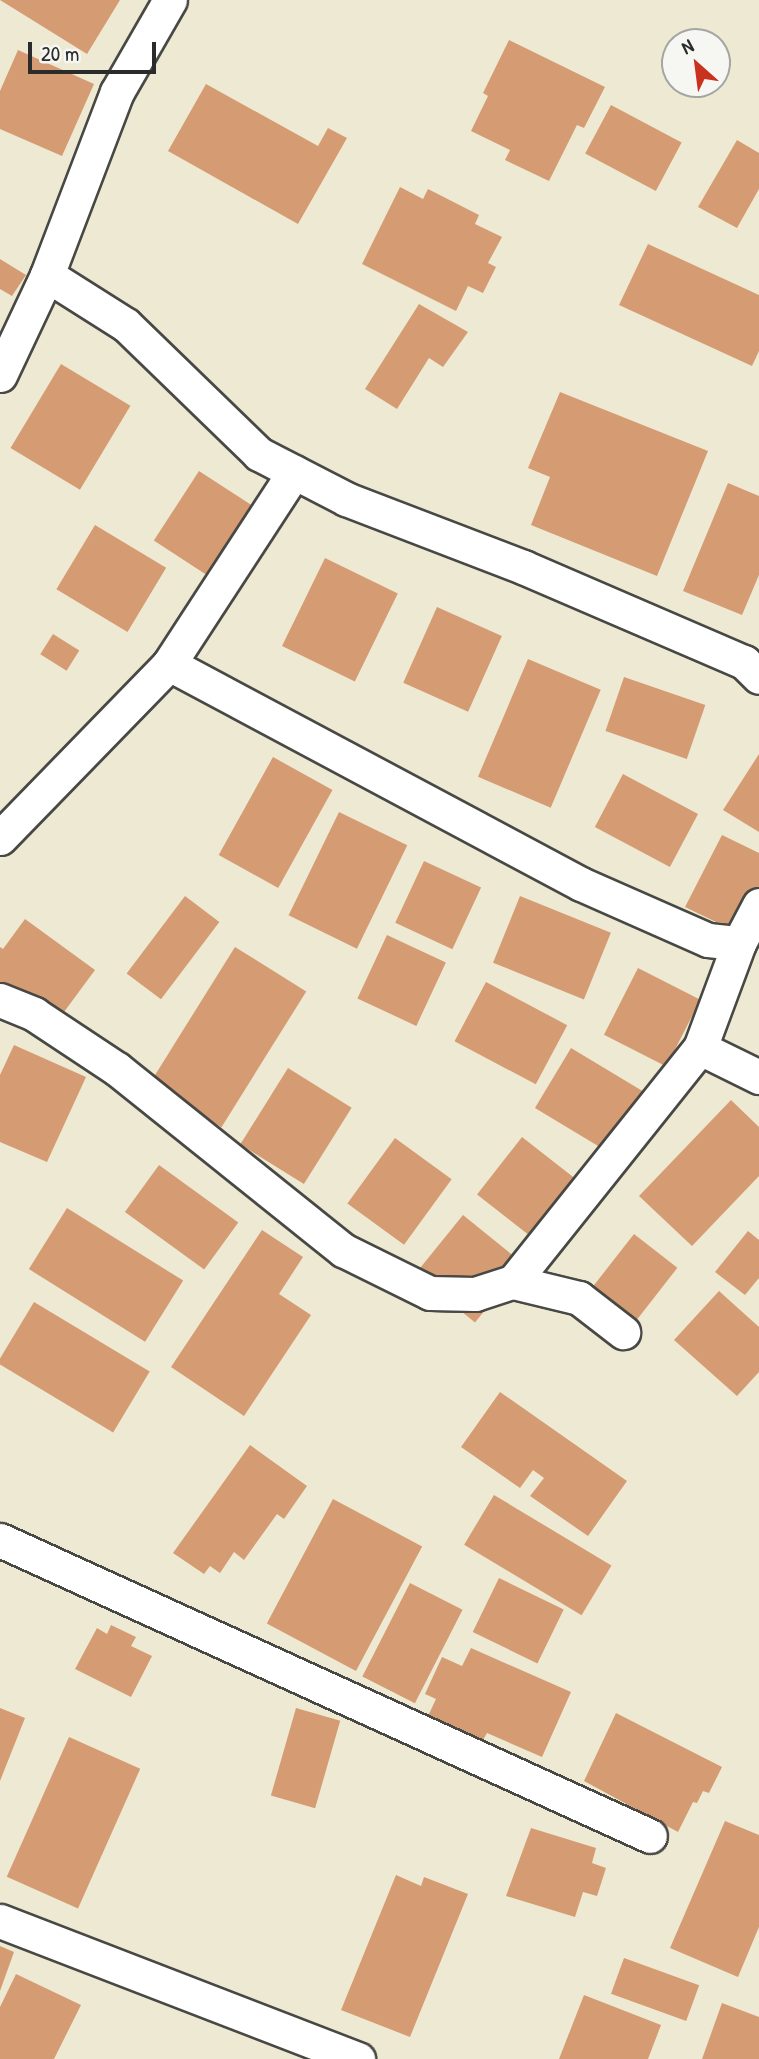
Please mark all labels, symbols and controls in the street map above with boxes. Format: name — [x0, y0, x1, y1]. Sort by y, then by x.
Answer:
scale bar — [32, 28, 159, 72]
north arrow — [661, 28, 731, 98]
text: N — [677, 32, 698, 60]
text: 20 m — [41, 39, 79, 68]

